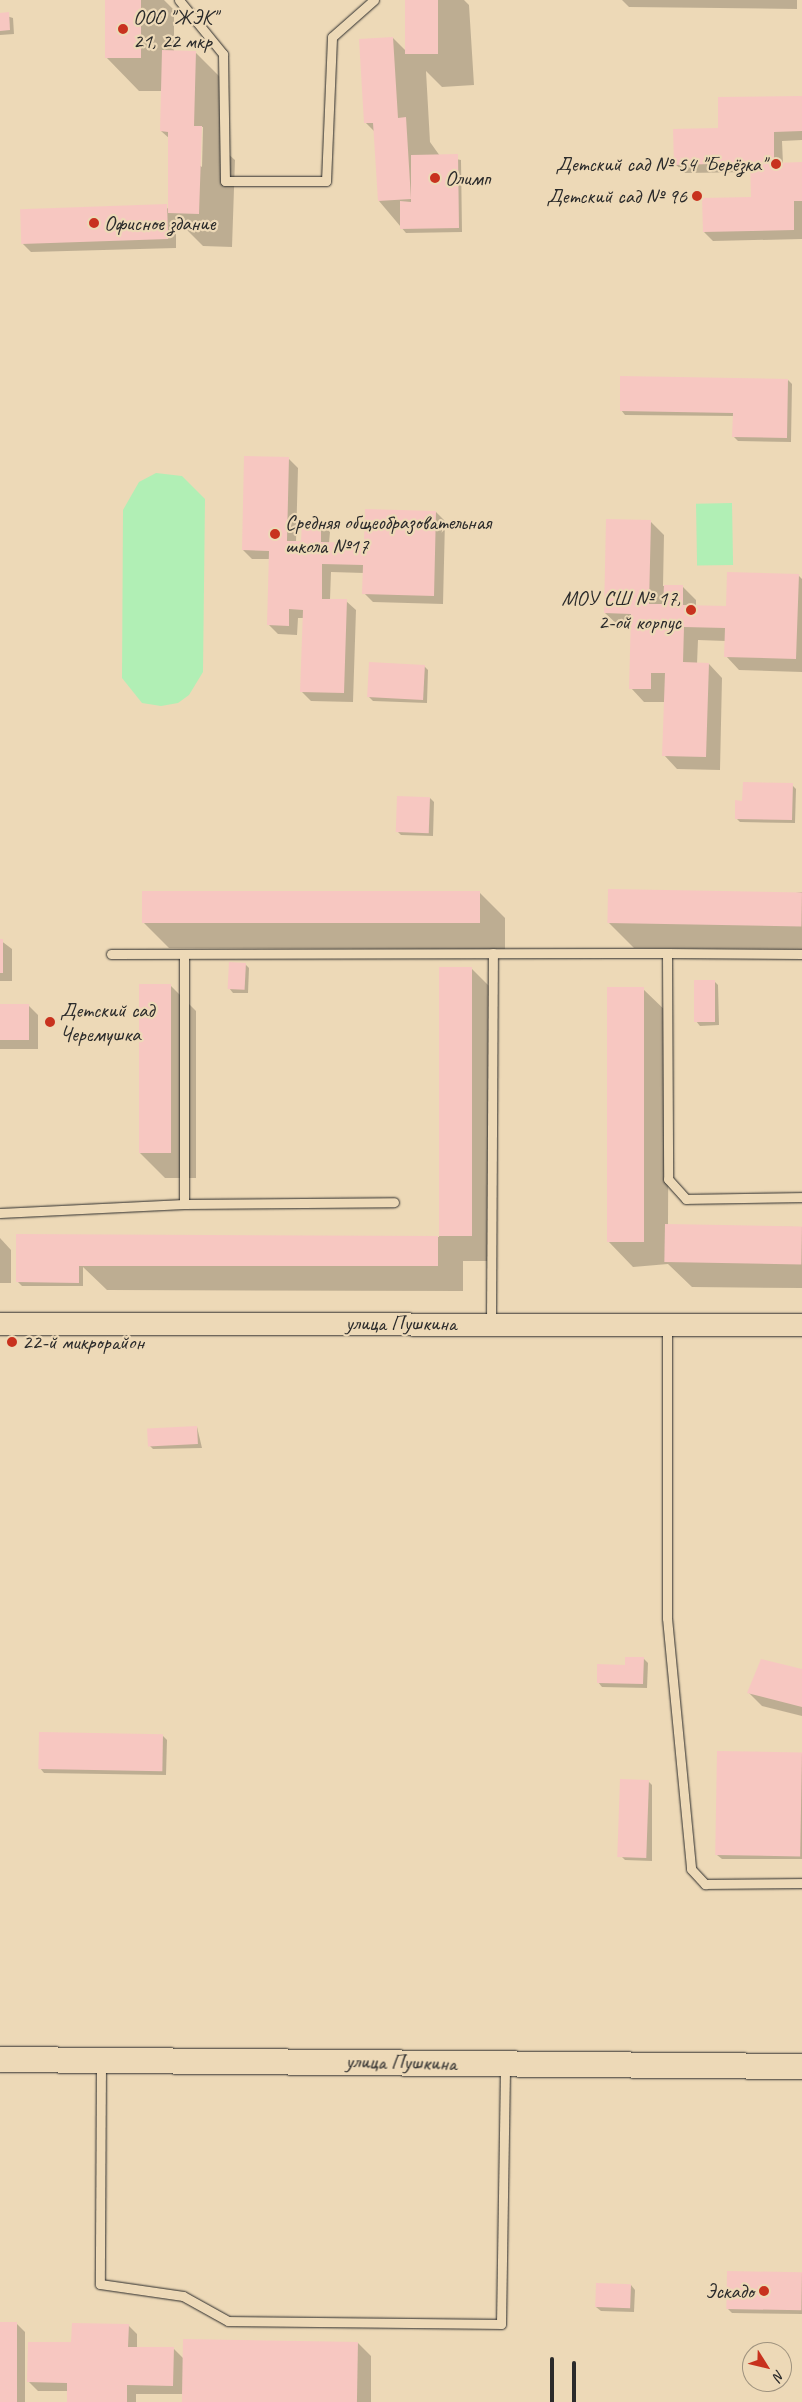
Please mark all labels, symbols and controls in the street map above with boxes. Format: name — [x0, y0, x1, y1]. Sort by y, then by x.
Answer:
place label: ООО "ЖЭК" 21, 22 мкр — [133, 4, 217, 54]
marker: ООО "ЖЭК" 21, 22 мкр — [117, 23, 129, 35]
place label: Детский сад № 54 "Берёзка" — [556, 151, 766, 177]
marker: Детский сад № 54 "Берёзка" — [770, 158, 782, 170]
place label: Олимп — [445, 165, 491, 191]
marker: Олимп — [429, 172, 441, 184]
place label: Детский сад № 96 — [546, 183, 687, 209]
marker: Детский сад № 96 — [691, 190, 703, 202]
place label: Офисное здание — [104, 210, 215, 236]
marker: Офисное здание — [88, 217, 100, 229]
place label: Средняя общеобразовательная школа №17 — [285, 509, 491, 559]
marker: Средняя общеобразовательная школа №17 — [269, 528, 281, 540]
place label: МОУ СШ № 17, 2-ой корпус — [562, 585, 681, 635]
marker: МОУ СШ № 17, 2-ой корпус — [685, 604, 697, 616]
place label: Детский сад Черемушка — [60, 997, 154, 1047]
marker: Детский сад Черемушка — [44, 1016, 56, 1028]
street label: улица Пушкина — [345, 1310, 457, 1336]
place label: 22-й микрорайон — [22, 1329, 144, 1355]
marker: 22-й микрорайон — [6, 1336, 18, 1348]
street label: улица Пушкина — [345, 2048, 457, 2076]
place label: Эскадо — [705, 2278, 754, 2304]
marker: Эскадо — [758, 2285, 770, 2297]
north arrow — [742, 2342, 792, 2392]
text: N — [769, 2367, 788, 2384]

